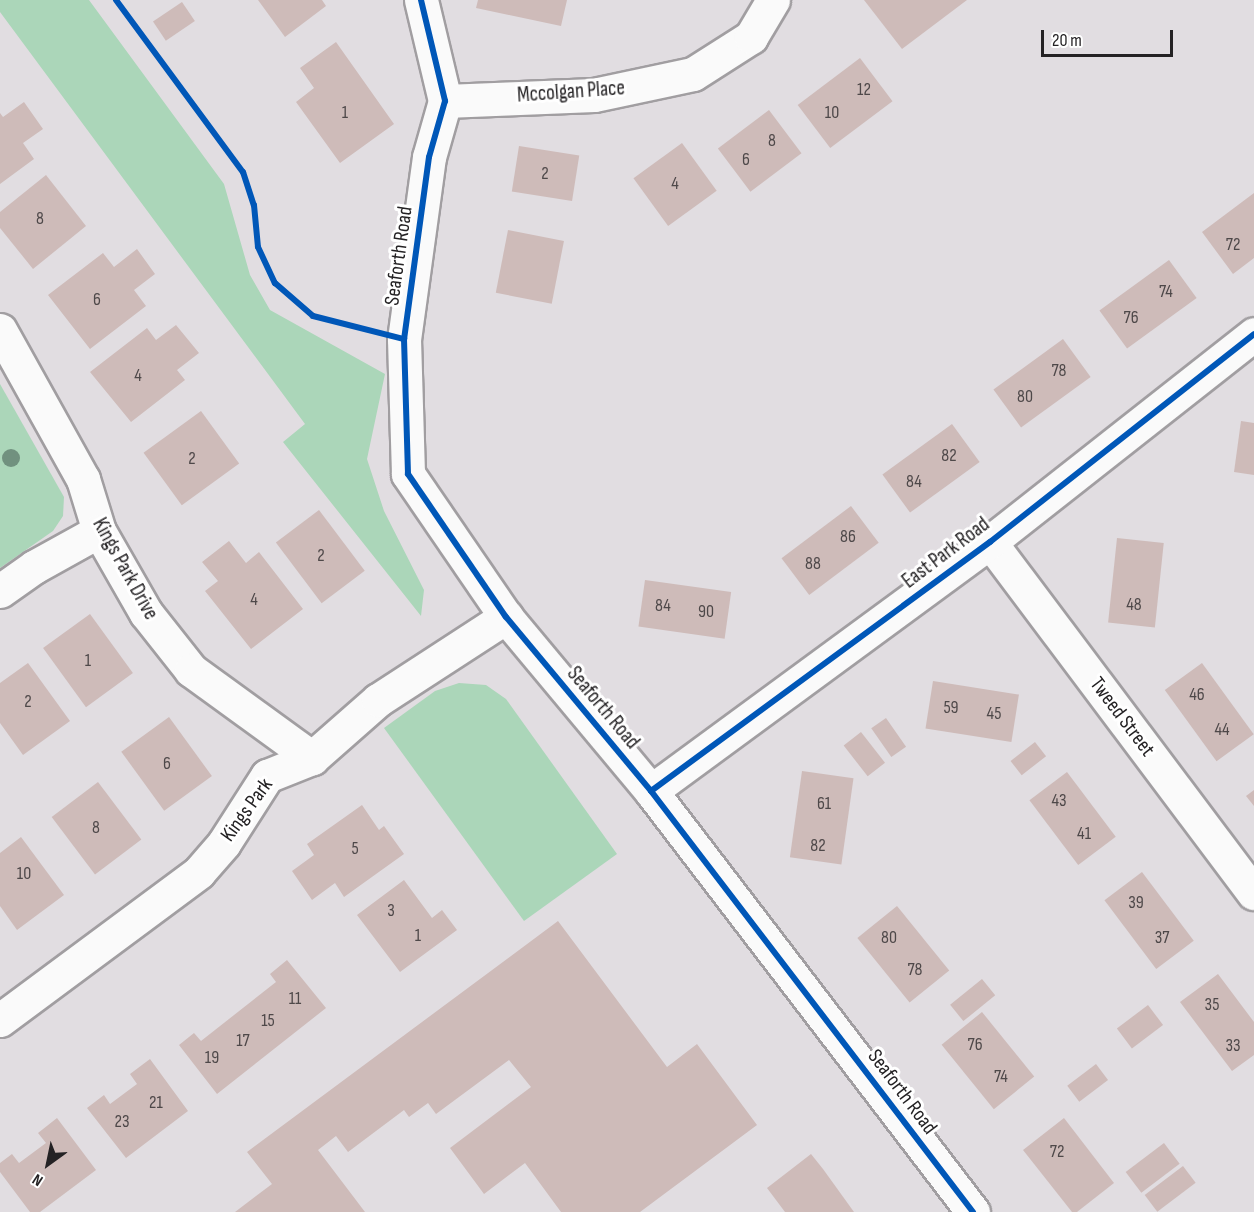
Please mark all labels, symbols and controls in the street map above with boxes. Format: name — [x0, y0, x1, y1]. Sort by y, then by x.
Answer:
scale bar — [1044, 18, 1176, 56]
text: 20 m — [1052, 30, 1082, 51]
street label: Mccolgan Place — [516, 76, 626, 108]
house number: 12 — [857, 79, 871, 101]
house number: 1 — [342, 102, 348, 124]
house number: 10 — [825, 102, 839, 124]
house number: 8 — [768, 130, 776, 152]
house number: 6 — [742, 149, 750, 171]
house number: 2 — [541, 163, 549, 185]
house number: 4 — [671, 173, 679, 195]
street label: Seaforth Road — [380, 205, 418, 307]
house number: 8 — [36, 208, 44, 230]
house number: 72 — [1226, 234, 1240, 256]
house number: 74 — [1159, 281, 1173, 303]
house number: 6 — [93, 289, 101, 311]
house number: 76 — [1123, 307, 1139, 329]
house number: 78 — [1051, 360, 1067, 382]
house number: 4 — [134, 365, 142, 387]
house number: 80 — [1017, 386, 1033, 408]
house number: 82 — [941, 445, 957, 467]
house number: 2 — [188, 448, 196, 470]
house number: 84 — [906, 471, 922, 493]
street label: East Park Road — [897, 512, 995, 594]
street label: Kings Park Drive — [87, 514, 163, 624]
house number: 86 — [840, 526, 856, 548]
house number: 2 — [317, 545, 325, 567]
house number: 88 — [805, 553, 821, 575]
house number: 4 — [250, 589, 258, 611]
house number: 48 — [1126, 594, 1142, 616]
house number: 84 — [655, 595, 671, 617]
house number: 90 — [698, 601, 714, 623]
house number: 1 — [85, 650, 91, 672]
street label: Seaforth Road — [561, 662, 645, 754]
street label: Tweed Street — [1084, 672, 1160, 762]
house number: 46 — [1189, 684, 1205, 706]
house number: 2 — [24, 691, 32, 713]
house number: 59 — [943, 697, 959, 719]
house number: 45 — [987, 703, 1001, 725]
house number: 44 — [1214, 719, 1230, 741]
house number: 6 — [163, 753, 171, 775]
street label: Kings Park — [216, 773, 278, 847]
house number: 43 — [1051, 790, 1067, 812]
house number: 61 — [817, 793, 831, 815]
house number: 8 — [92, 817, 100, 839]
house number: 41 — [1077, 823, 1091, 845]
house number: 82 — [810, 835, 826, 857]
house number: 5 — [351, 838, 359, 860]
house number: 10 — [17, 863, 31, 885]
house number: 39 — [1128, 892, 1144, 914]
house number: 3 — [387, 900, 395, 922]
house number: 1 — [415, 925, 421, 947]
house number: 80 — [881, 927, 897, 949]
house number: 37 — [1155, 927, 1169, 949]
house number: 78 — [907, 959, 923, 981]
house number: 11 — [289, 988, 301, 1010]
house number: 35 — [1205, 994, 1219, 1016]
house number: 15 — [261, 1010, 275, 1032]
house number: 17 — [236, 1030, 250, 1052]
house number: 76 — [967, 1034, 983, 1056]
house number: 33 — [1225, 1035, 1241, 1057]
street label: Seaforth Road — [862, 1045, 942, 1139]
house number: 19 — [205, 1047, 219, 1069]
house number: 74 — [994, 1066, 1008, 1088]
house number: 21 — [149, 1092, 163, 1114]
house number: 23 — [115, 1111, 129, 1133]
north arrow — [18, 1134, 78, 1194]
house number: 72 — [1050, 1141, 1064, 1163]
text: N — [29, 1169, 47, 1190]

